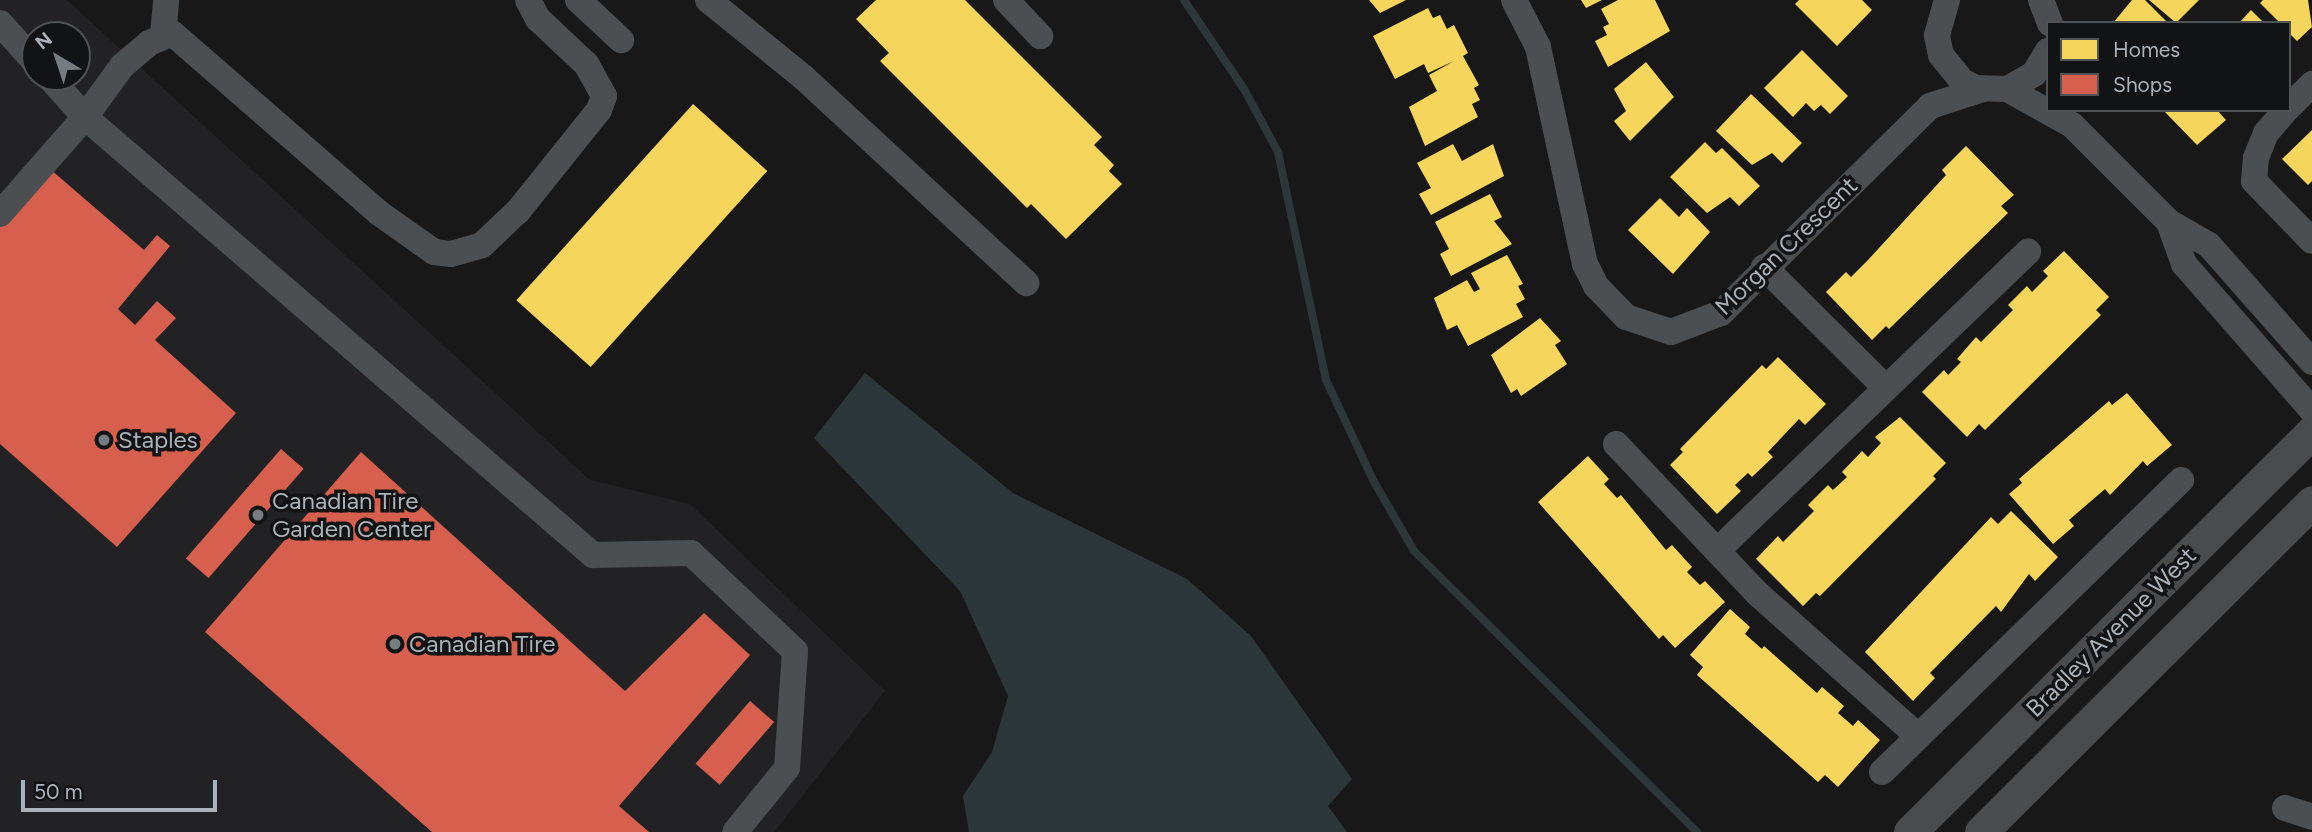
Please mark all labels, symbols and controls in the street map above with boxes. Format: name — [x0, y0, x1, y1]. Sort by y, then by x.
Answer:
north arrow — [21, 21, 91, 91]
legend — [2046, 21, 2291, 112]
text: N — [31, 27, 57, 54]
text: Homes — [2113, 37, 2180, 62]
text: Shops — [2113, 72, 2172, 97]
street label: Morgan Crescent — [1709, 171, 1863, 321]
place label: Staples — [118, 426, 198, 454]
marker: Staples — [96, 432, 112, 448]
place label: Canadian Tire Garden Center — [272, 487, 431, 543]
marker: Canadian Tire Garden Center — [250, 507, 266, 523]
street label: Bradley Avenue West — [2020, 541, 2202, 723]
place label: Canadian Tire — [409, 630, 555, 658]
marker: Canadian Tire — [387, 636, 403, 652]
scale bar — [24, 766, 220, 810]
text: 50 m — [34, 779, 83, 804]

